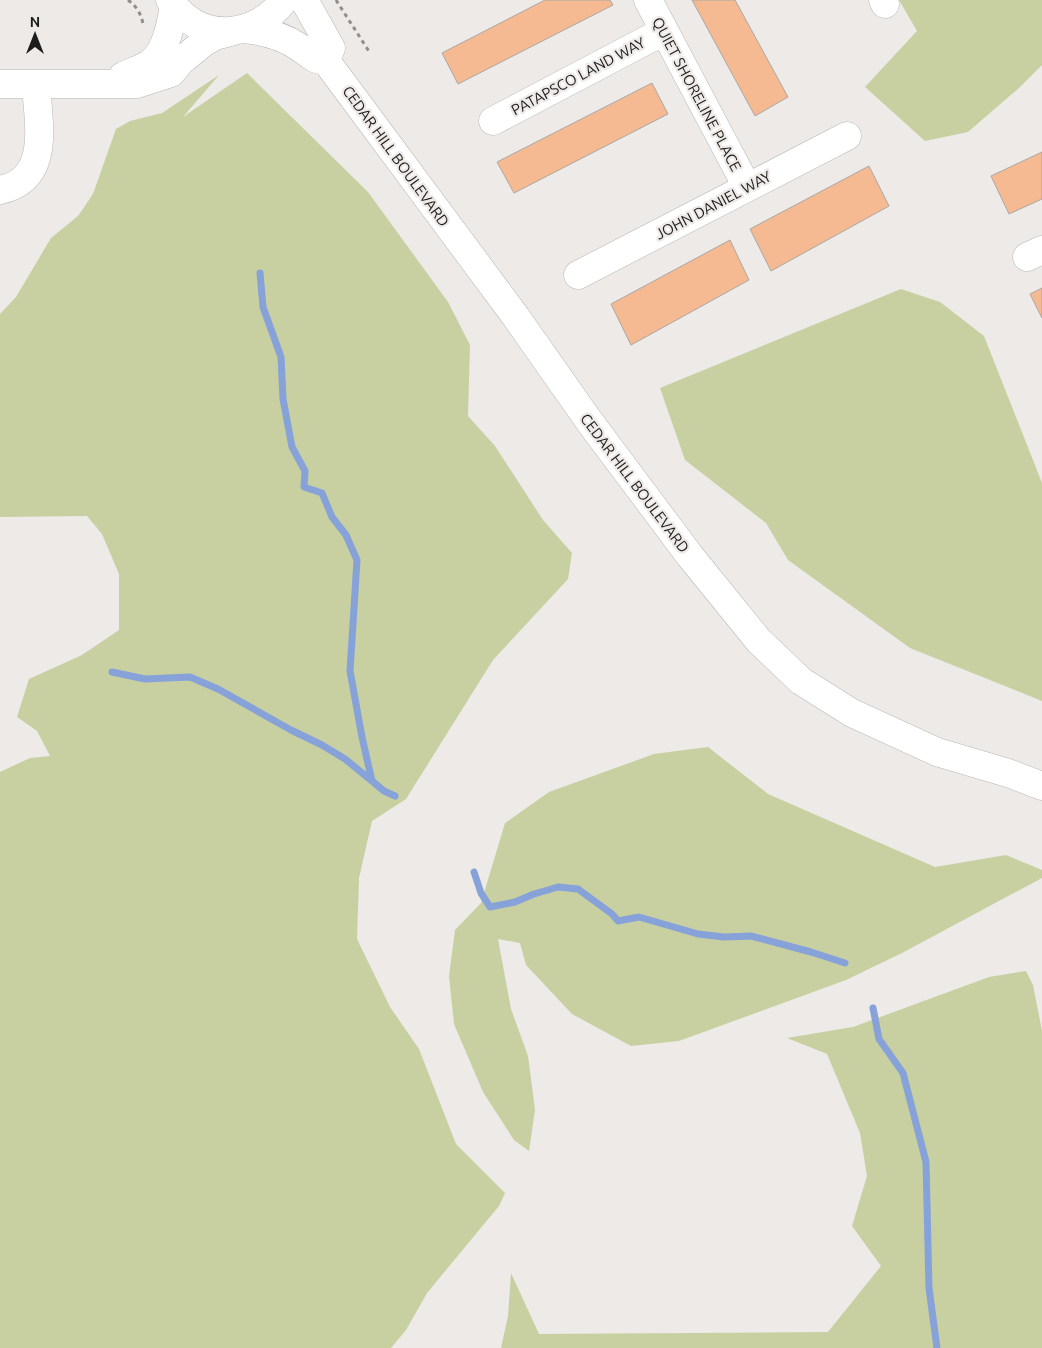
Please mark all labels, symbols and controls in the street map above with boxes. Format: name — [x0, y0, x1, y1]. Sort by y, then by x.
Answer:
north arrow — [10, 10, 60, 60]
text: N — [30, 14, 40, 30]
street label: QUIET SHORELINE PLACE — [649, 14, 745, 174]
street label: PATAPSCO LAND WAY — [508, 33, 648, 118]
street label: CEDAR HILL BOULEVARD — [339, 82, 453, 230]
street label: JOHN DANIEL WAY — [652, 167, 774, 243]
street label: CEDAR HILL BOULEVARD — [577, 410, 693, 556]

